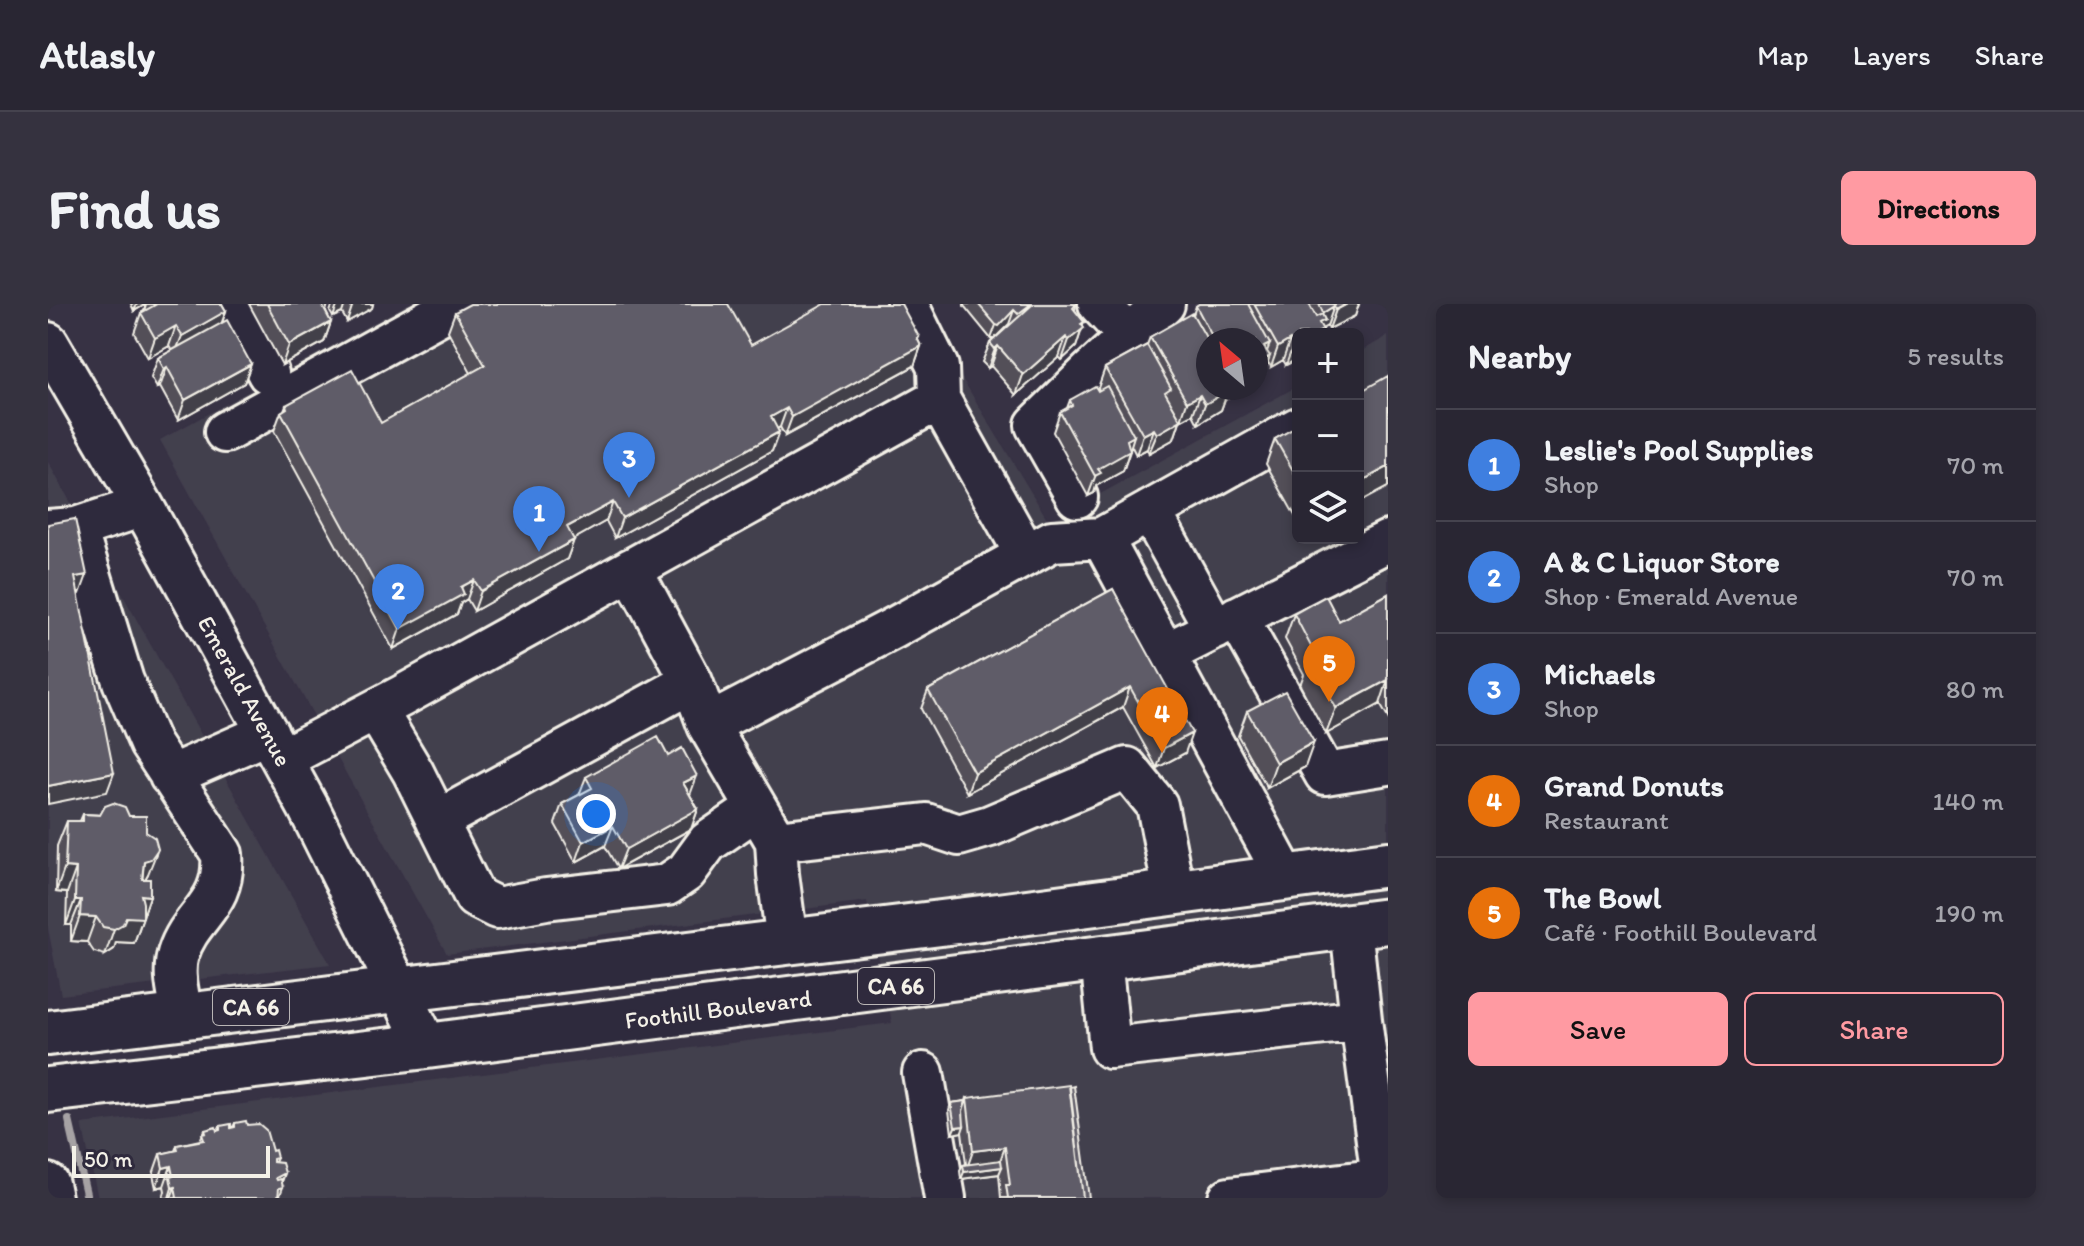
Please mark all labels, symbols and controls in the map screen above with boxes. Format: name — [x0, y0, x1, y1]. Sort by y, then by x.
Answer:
text: Atlasly — [40, 32, 155, 78]
text: Map — [1757, 38, 1809, 72]
text: Layers — [1853, 38, 1931, 72]
text: Share — [1975, 38, 2044, 72]
button: Directions — [1841, 171, 2036, 245]
text: Find us — [48, 175, 221, 242]
north arrow — [1196, 328, 1268, 400]
map controls — [1292, 328, 1364, 544]
button: + — [1292, 328, 1364, 400]
text: Nearby — [1468, 336, 1571, 377]
text: 5 results — [1907, 340, 2004, 372]
button: − — [1292, 400, 1364, 472]
text: Leslie's Pool Supplies — [1544, 431, 1813, 468]
pin: 3 — [603, 432, 655, 498]
text: 1 — [1488, 449, 1500, 481]
text: 70 m — [1947, 449, 2004, 481]
text: Shop — [1544, 468, 1599, 500]
button: layers — [1292, 472, 1364, 544]
pin: 1 — [513, 486, 565, 552]
text: A & C Liquor Store — [1544, 543, 1780, 580]
text: 2 — [1487, 561, 1501, 593]
text: 70 m — [1947, 561, 2004, 593]
pin: 2 — [372, 564, 424, 630]
text: Shop · Emerald Avenue — [1544, 580, 1798, 612]
street label: Emerald Avenue — [192, 611, 298, 771]
pin: 5 — [1303, 636, 1355, 702]
text: Michaels — [1544, 655, 1656, 692]
text: 3 — [1487, 673, 1501, 705]
text: 80 m — [1946, 673, 2004, 705]
pin: 4 — [1136, 687, 1188, 753]
text: Shop — [1544, 692, 1599, 724]
text: Grand Donuts — [1544, 767, 1724, 804]
text: 4 — [1486, 785, 1502, 817]
text: 140 m — [1933, 785, 2004, 817]
your location — [576, 794, 616, 834]
text: Restaurant — [1544, 804, 1669, 836]
text: The Bowl — [1544, 879, 1661, 916]
text: 5 — [1487, 897, 1501, 929]
text: 190 m — [1935, 897, 2004, 929]
text: Café · Foothill Boulevard — [1544, 916, 1817, 948]
road number: CA 66 — [858, 968, 934, 1004]
street label: Foothill Boulevard — [623, 983, 813, 1035]
road number: CA 66 — [213, 989, 289, 1025]
button: Save — [1468, 992, 1728, 1066]
button: Share — [1744, 992, 2004, 1066]
scale bar — [72, 1142, 270, 1178]
text: 50 m — [84, 1146, 133, 1173]

